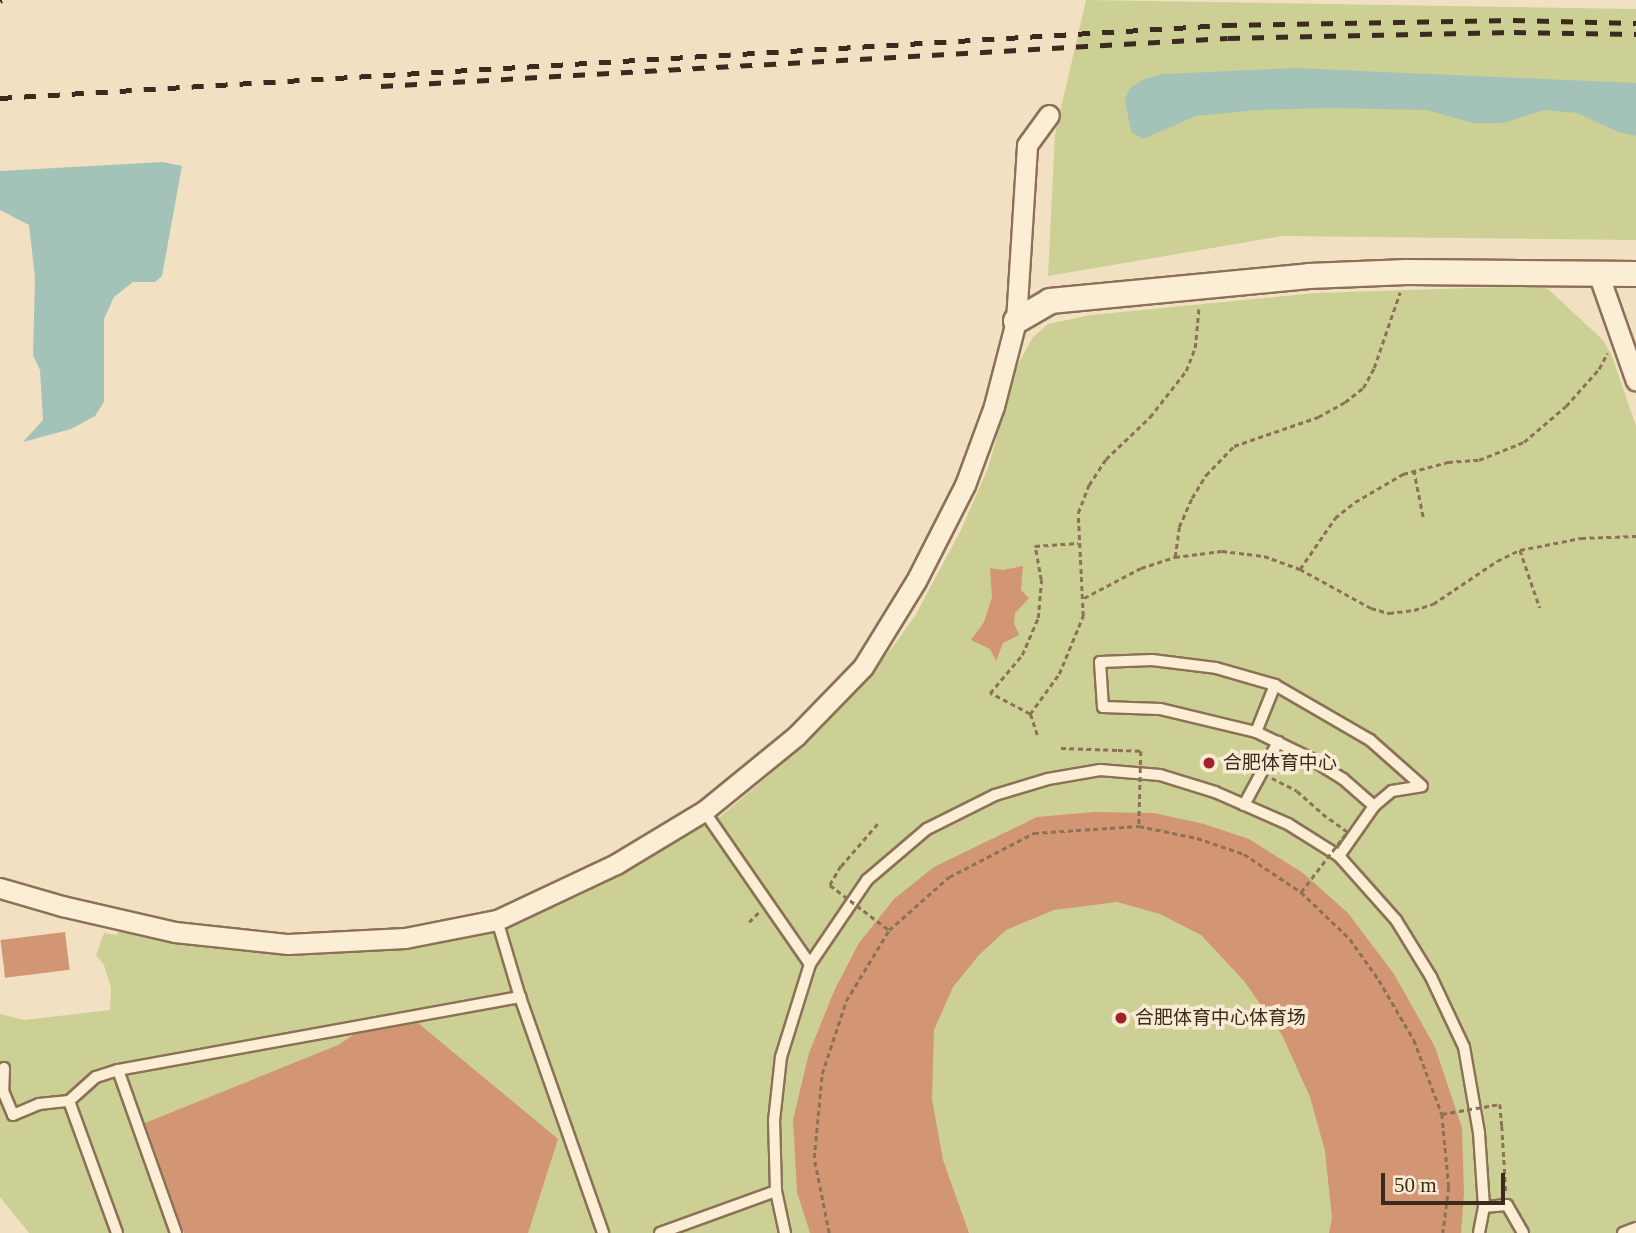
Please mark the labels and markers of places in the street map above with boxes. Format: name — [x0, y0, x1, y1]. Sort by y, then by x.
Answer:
place label: 合肥体育中心 — [1223, 752, 1337, 774]
marker: 合肥体育中心 — [1201, 755, 1217, 771]
place label: 合肥体育中心体育场 — [1135, 1007, 1306, 1029]
marker: 合肥体育中心体育场 — [1113, 1010, 1129, 1026]

